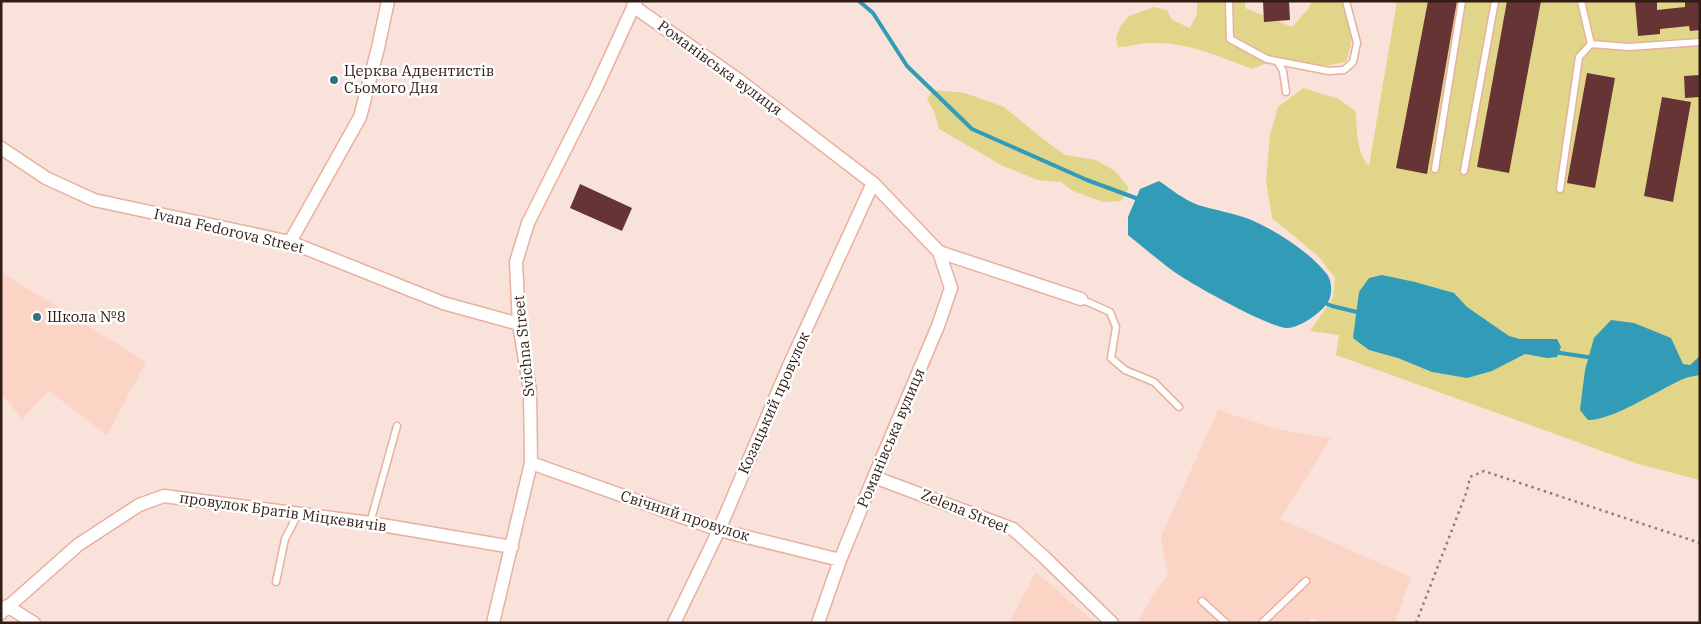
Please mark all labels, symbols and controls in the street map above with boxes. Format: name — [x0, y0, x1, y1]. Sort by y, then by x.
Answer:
street label: Романівська вулиця — [654, 16, 786, 119]
place label: Церква Адвентистiв Сьомого Дня — [344, 61, 494, 97]
marker: Церква Адвентистiв Сьомого Дня — [328, 74, 340, 86]
street label: Ivana Fedorova Street — [152, 204, 306, 257]
street label: Svichna Street — [509, 294, 538, 398]
place label: Школа №8 — [47, 307, 126, 326]
marker: Школа №8 — [31, 311, 43, 323]
street label: Козацький провулок — [734, 328, 814, 477]
street label: Романівська вулиця — [853, 365, 929, 510]
street label: Zelena Street — [918, 484, 1012, 537]
street label: Свічний провулок — [618, 486, 752, 545]
street label: провулок Братів Міцкевичів — [178, 488, 388, 535]

